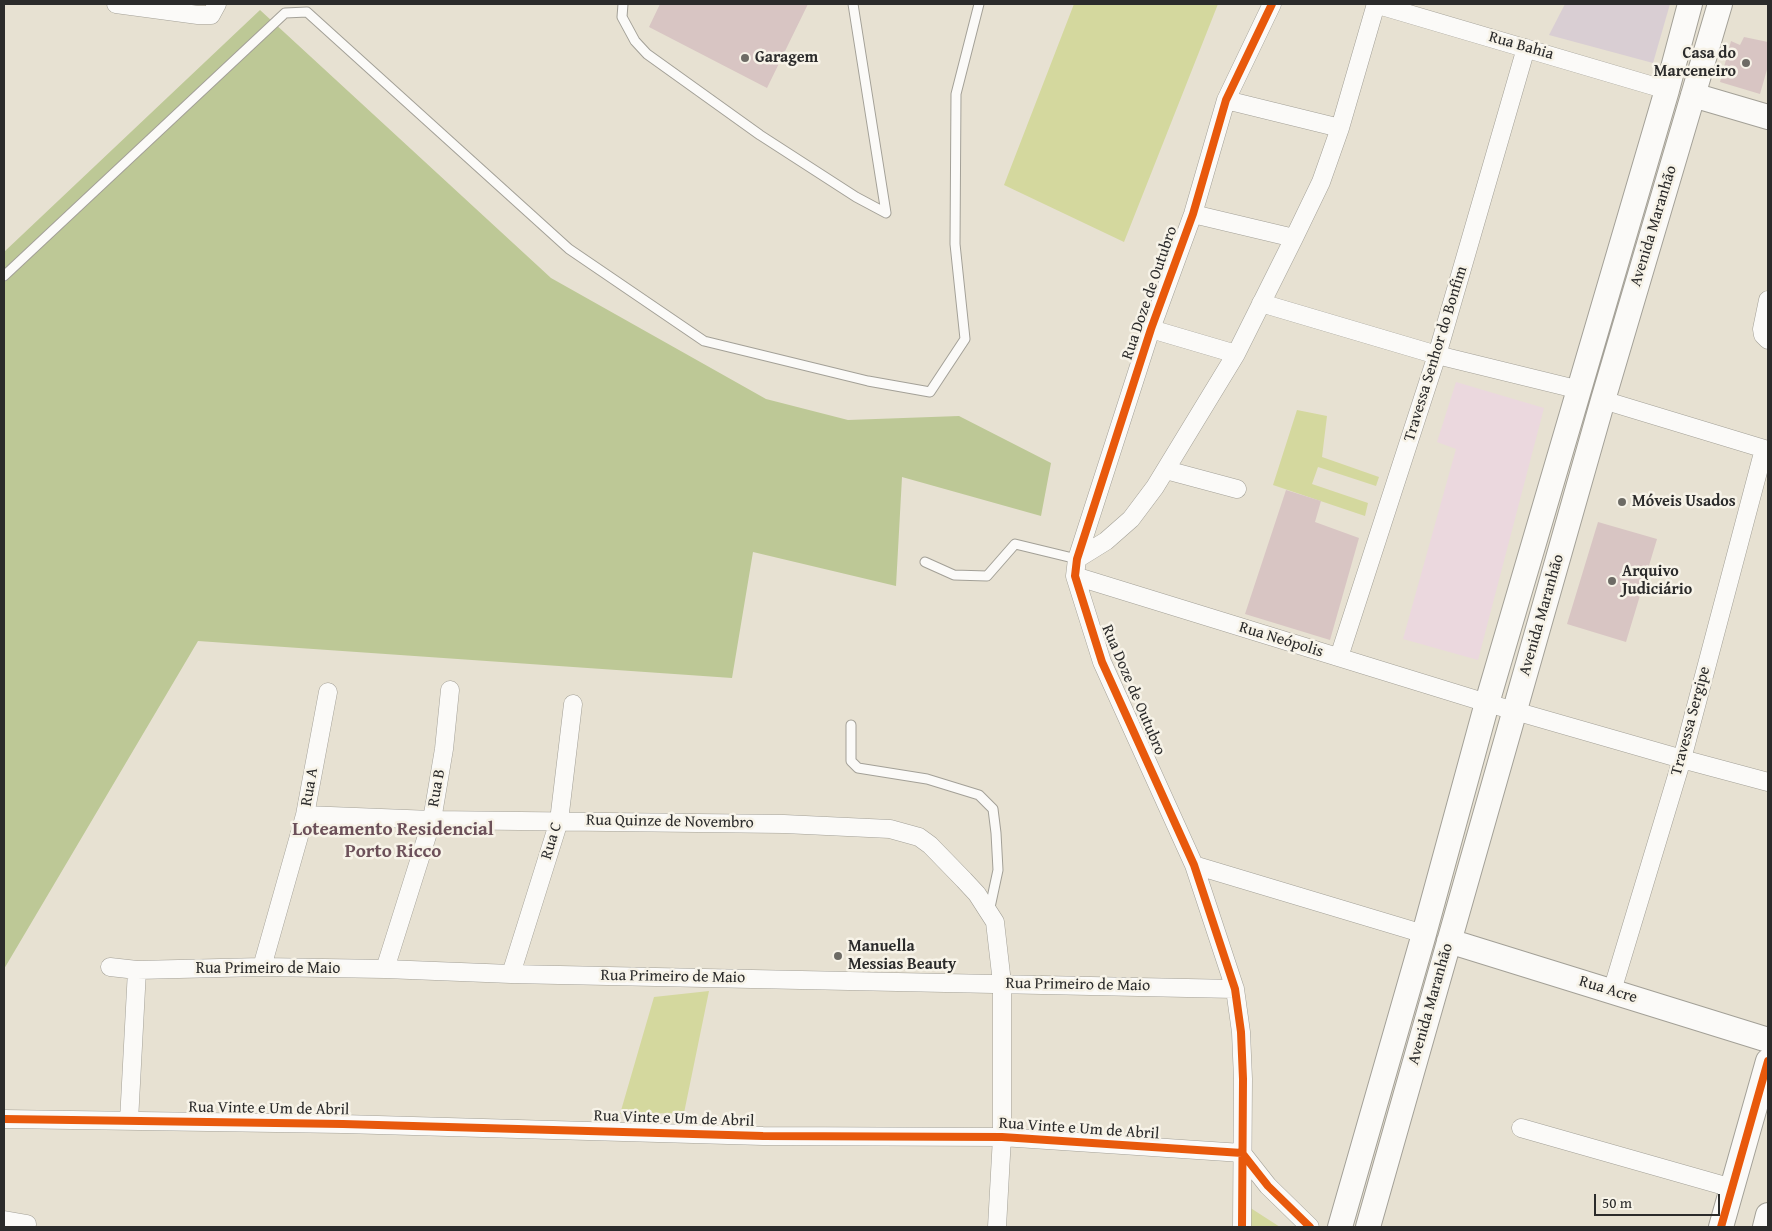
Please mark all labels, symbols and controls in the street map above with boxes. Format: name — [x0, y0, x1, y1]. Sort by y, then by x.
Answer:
street label: Rua Bahia — [1486, 28, 1556, 64]
place label: Casa do Marceneiro — [1654, 44, 1736, 82]
place label: Garagem — [755, 48, 818, 68]
marker: Garagem — [739, 52, 751, 64]
marker: Casa do Marceneiro — [1740, 57, 1752, 69]
street label: Avenida Maranhão — [1626, 163, 1682, 289]
street label: Rua Doze de Outubro — [1118, 224, 1182, 362]
street label: Travessa Senhor do Bonfim — [1400, 264, 1472, 444]
place label: Móveis Usados — [1632, 492, 1736, 512]
marker: Móveis Usados — [1616, 496, 1628, 508]
street label: Avenida Maranhão — [1515, 552, 1569, 678]
place label: Arquivo Judiciário — [1622, 562, 1692, 600]
marker: Arquivo Judiciário — [1606, 575, 1618, 587]
street label: Rua Neópolis — [1236, 618, 1326, 662]
street label: Rua Doze de Outubro — [1097, 622, 1169, 758]
street label: Travessa Sergipe — [1667, 664, 1715, 778]
street label: Rua A — [297, 766, 323, 808]
street label: Rua B — [424, 768, 450, 808]
street label: Rua Quinze de Novembro — [586, 811, 754, 833]
district label: Loteamento Residencial Porto Ricco — [292, 819, 494, 863]
street label: Rua C — [537, 820, 567, 862]
place label: Manuella Messias Beauty — [848, 937, 956, 975]
street label: Avenida Maranhão — [1404, 941, 1458, 1067]
marker: Manuella Messias Beauty — [832, 950, 844, 962]
street label: Rua Primeiro de Maio — [196, 959, 340, 979]
street label: Rua Primeiro de Maio — [601, 966, 745, 988]
street label: Rua Acre — [1577, 972, 1639, 1008]
street label: Rua Primeiro de Maio — [1006, 974, 1150, 996]
street label: Rua Vinte e Um de Abril — [188, 1098, 350, 1120]
street label: Rua Vinte e Um de Abril — [593, 1107, 755, 1131]
street label: Rua Vinte e Um de Abril — [998, 1114, 1160, 1144]
scale bar — [1597, 1184, 1723, 1216]
text: 50 m — [1602, 1192, 1632, 1213]

